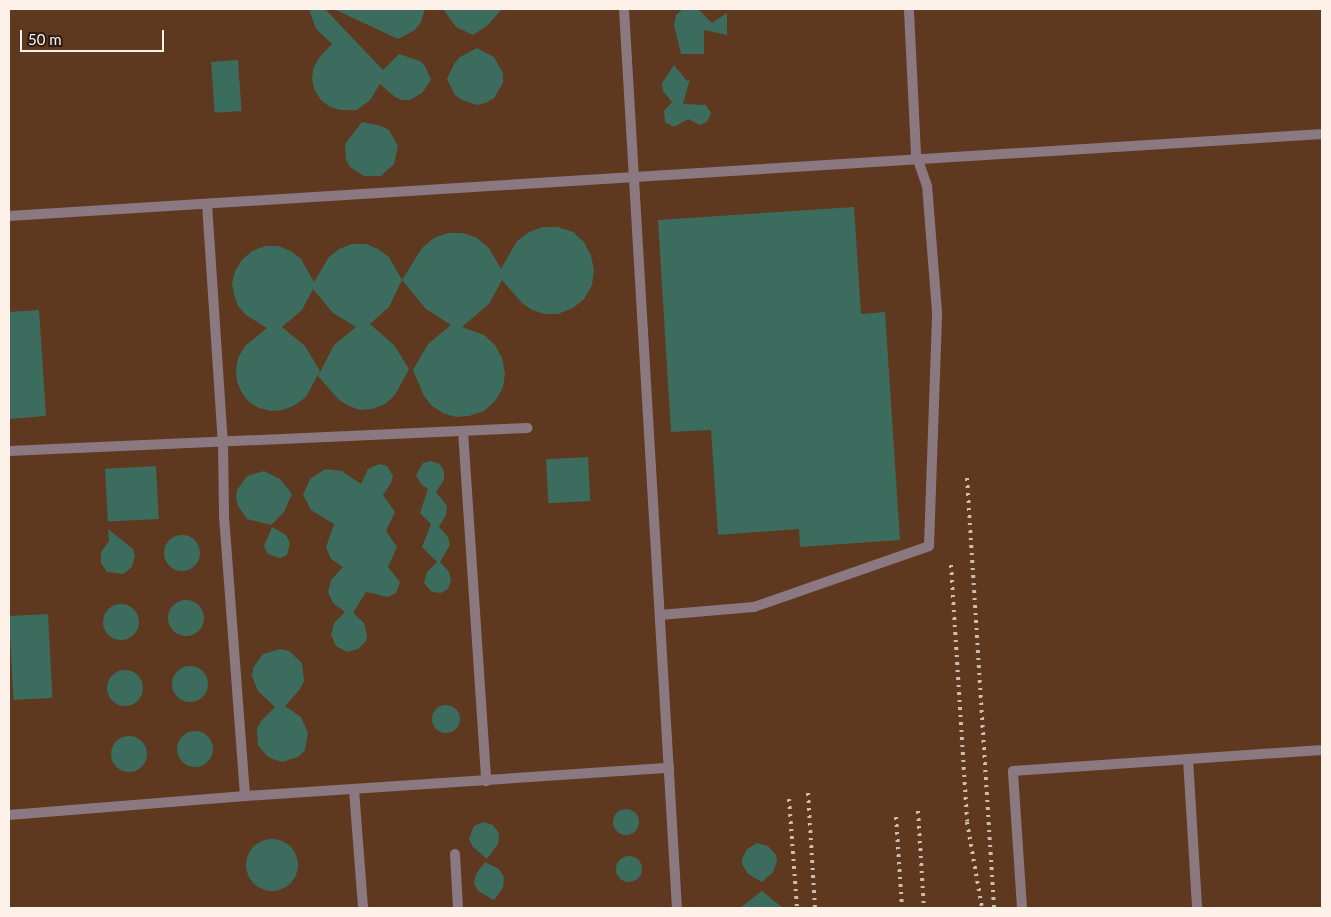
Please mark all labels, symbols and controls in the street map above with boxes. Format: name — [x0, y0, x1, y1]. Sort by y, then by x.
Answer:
scale bar — [22, 20, 166, 52]
text: 50 m — [28, 30, 62, 48]

